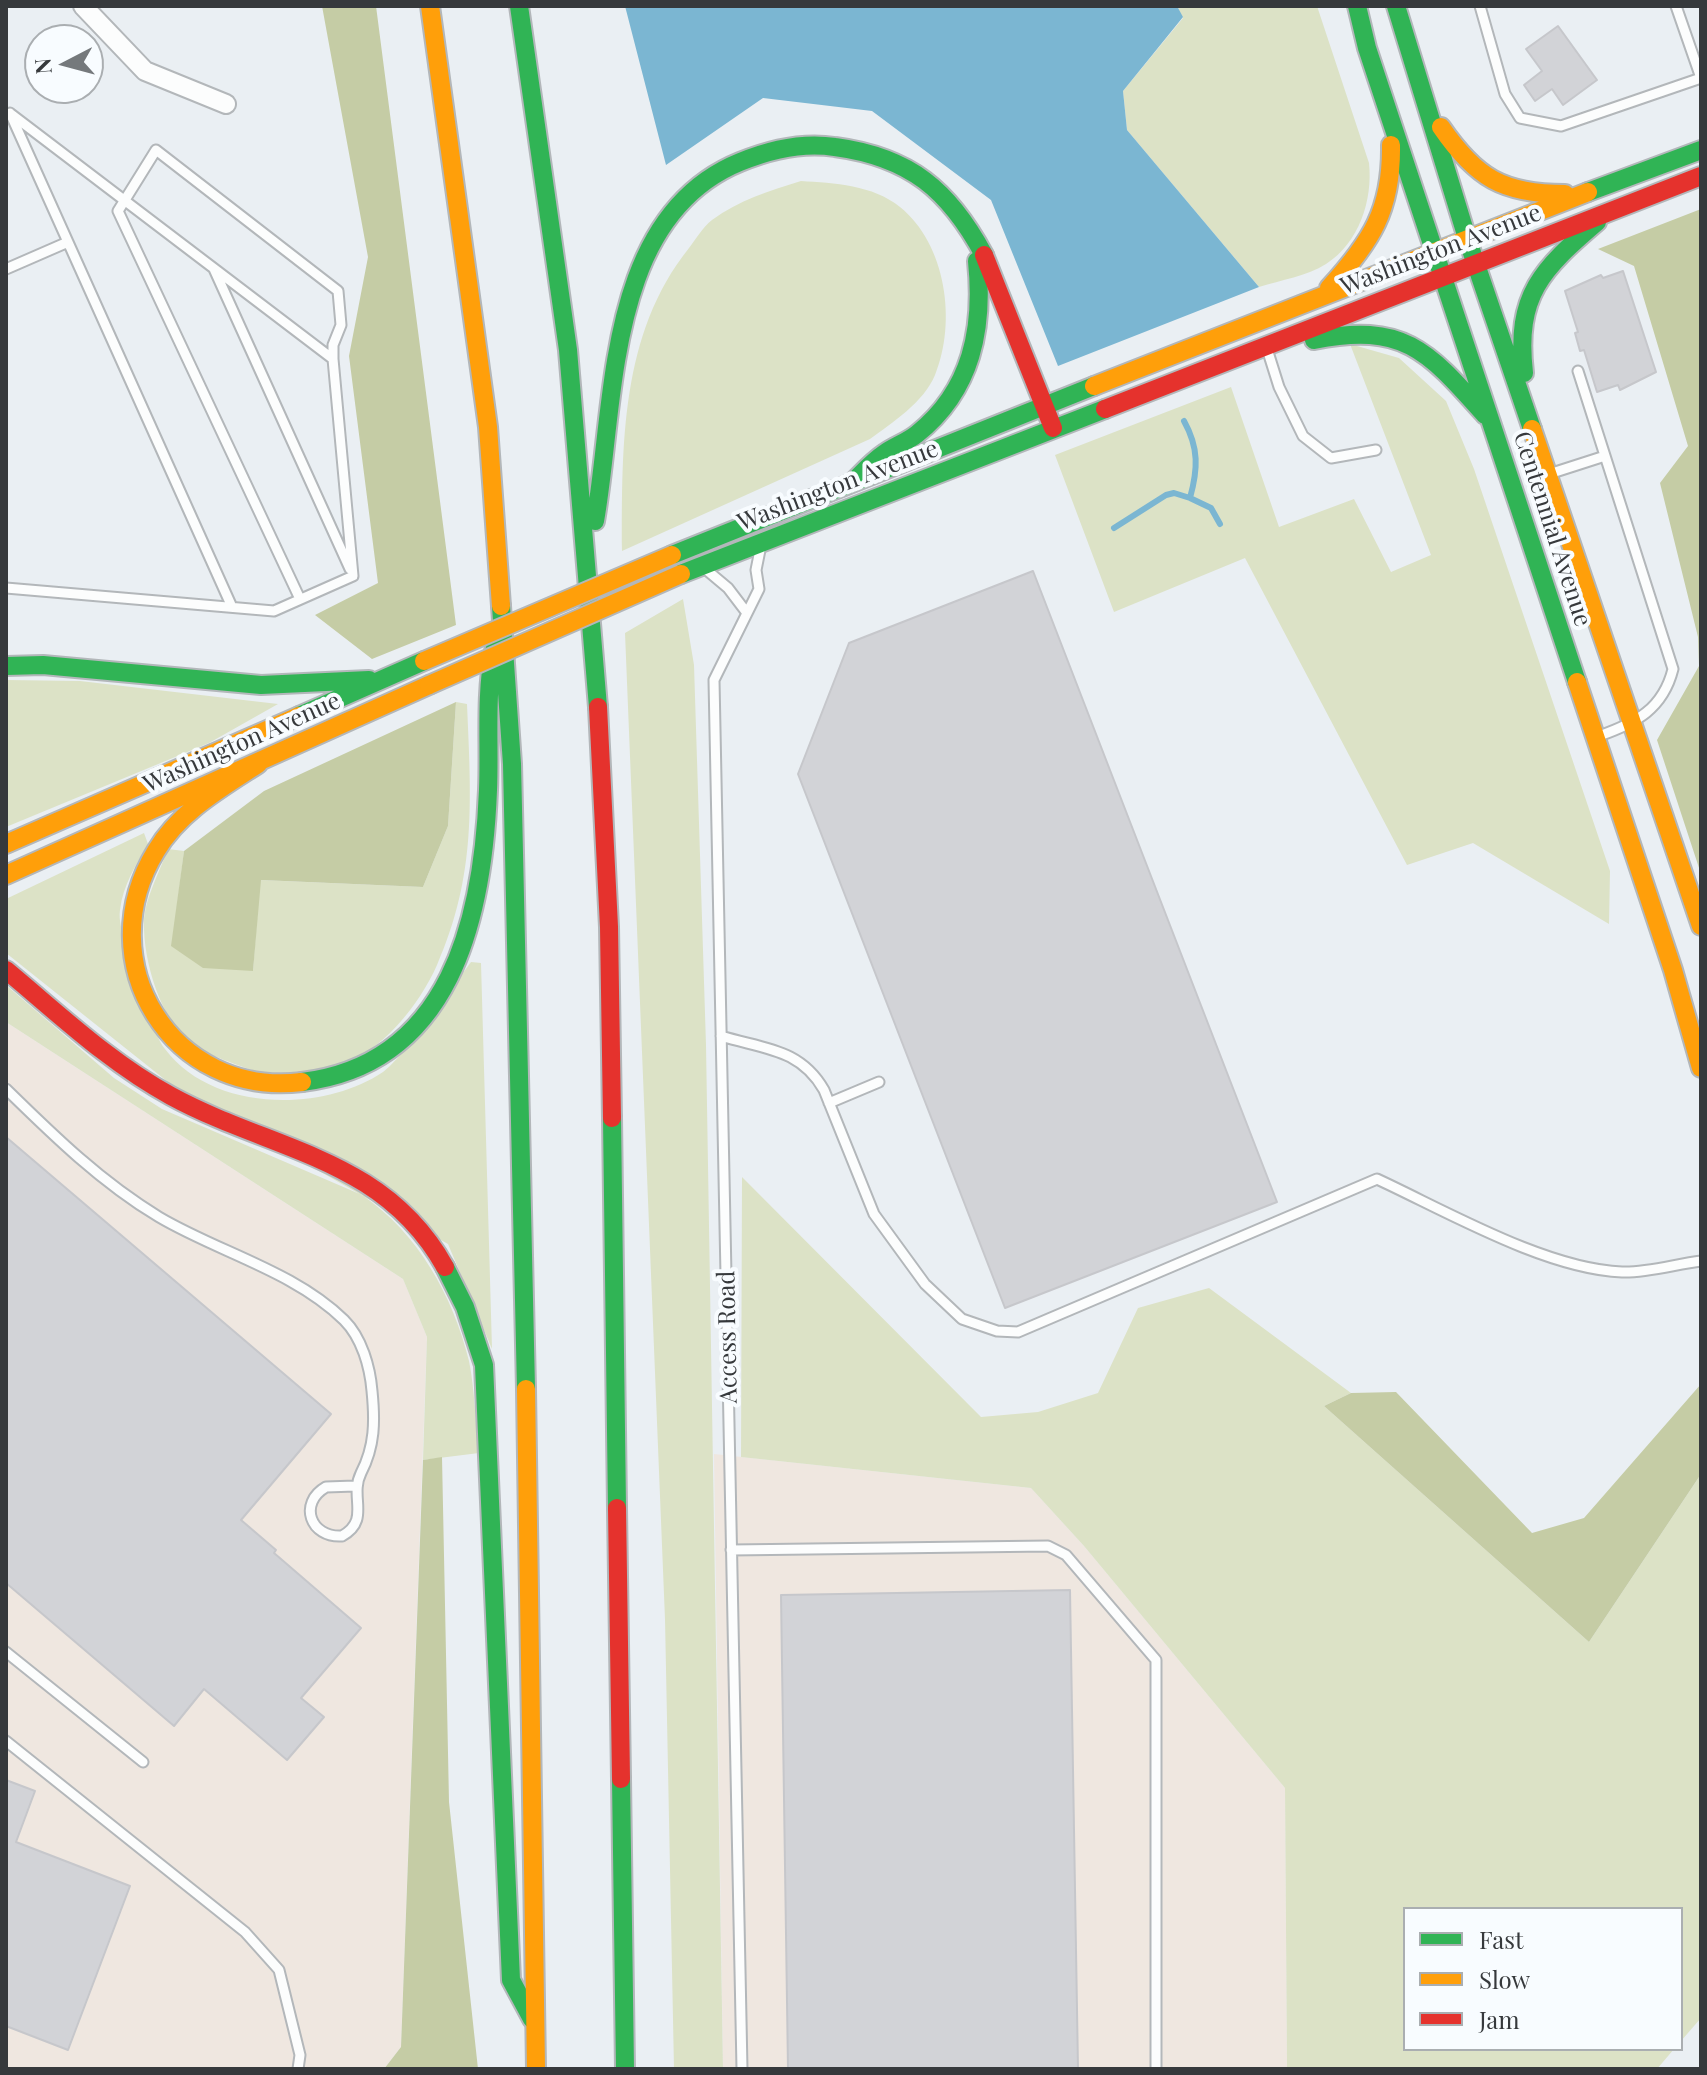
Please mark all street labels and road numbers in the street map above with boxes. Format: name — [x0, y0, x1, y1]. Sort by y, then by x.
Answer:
street label: Washington Avenue — [1337, 199, 1545, 301]
street label: Centennial Avenue — [1507, 428, 1597, 630]
street label: Washington Avenue — [734, 435, 942, 537]
street label: Washington Avenue — [139, 687, 345, 799]
street label: Access Road — [712, 1270, 744, 1404]

